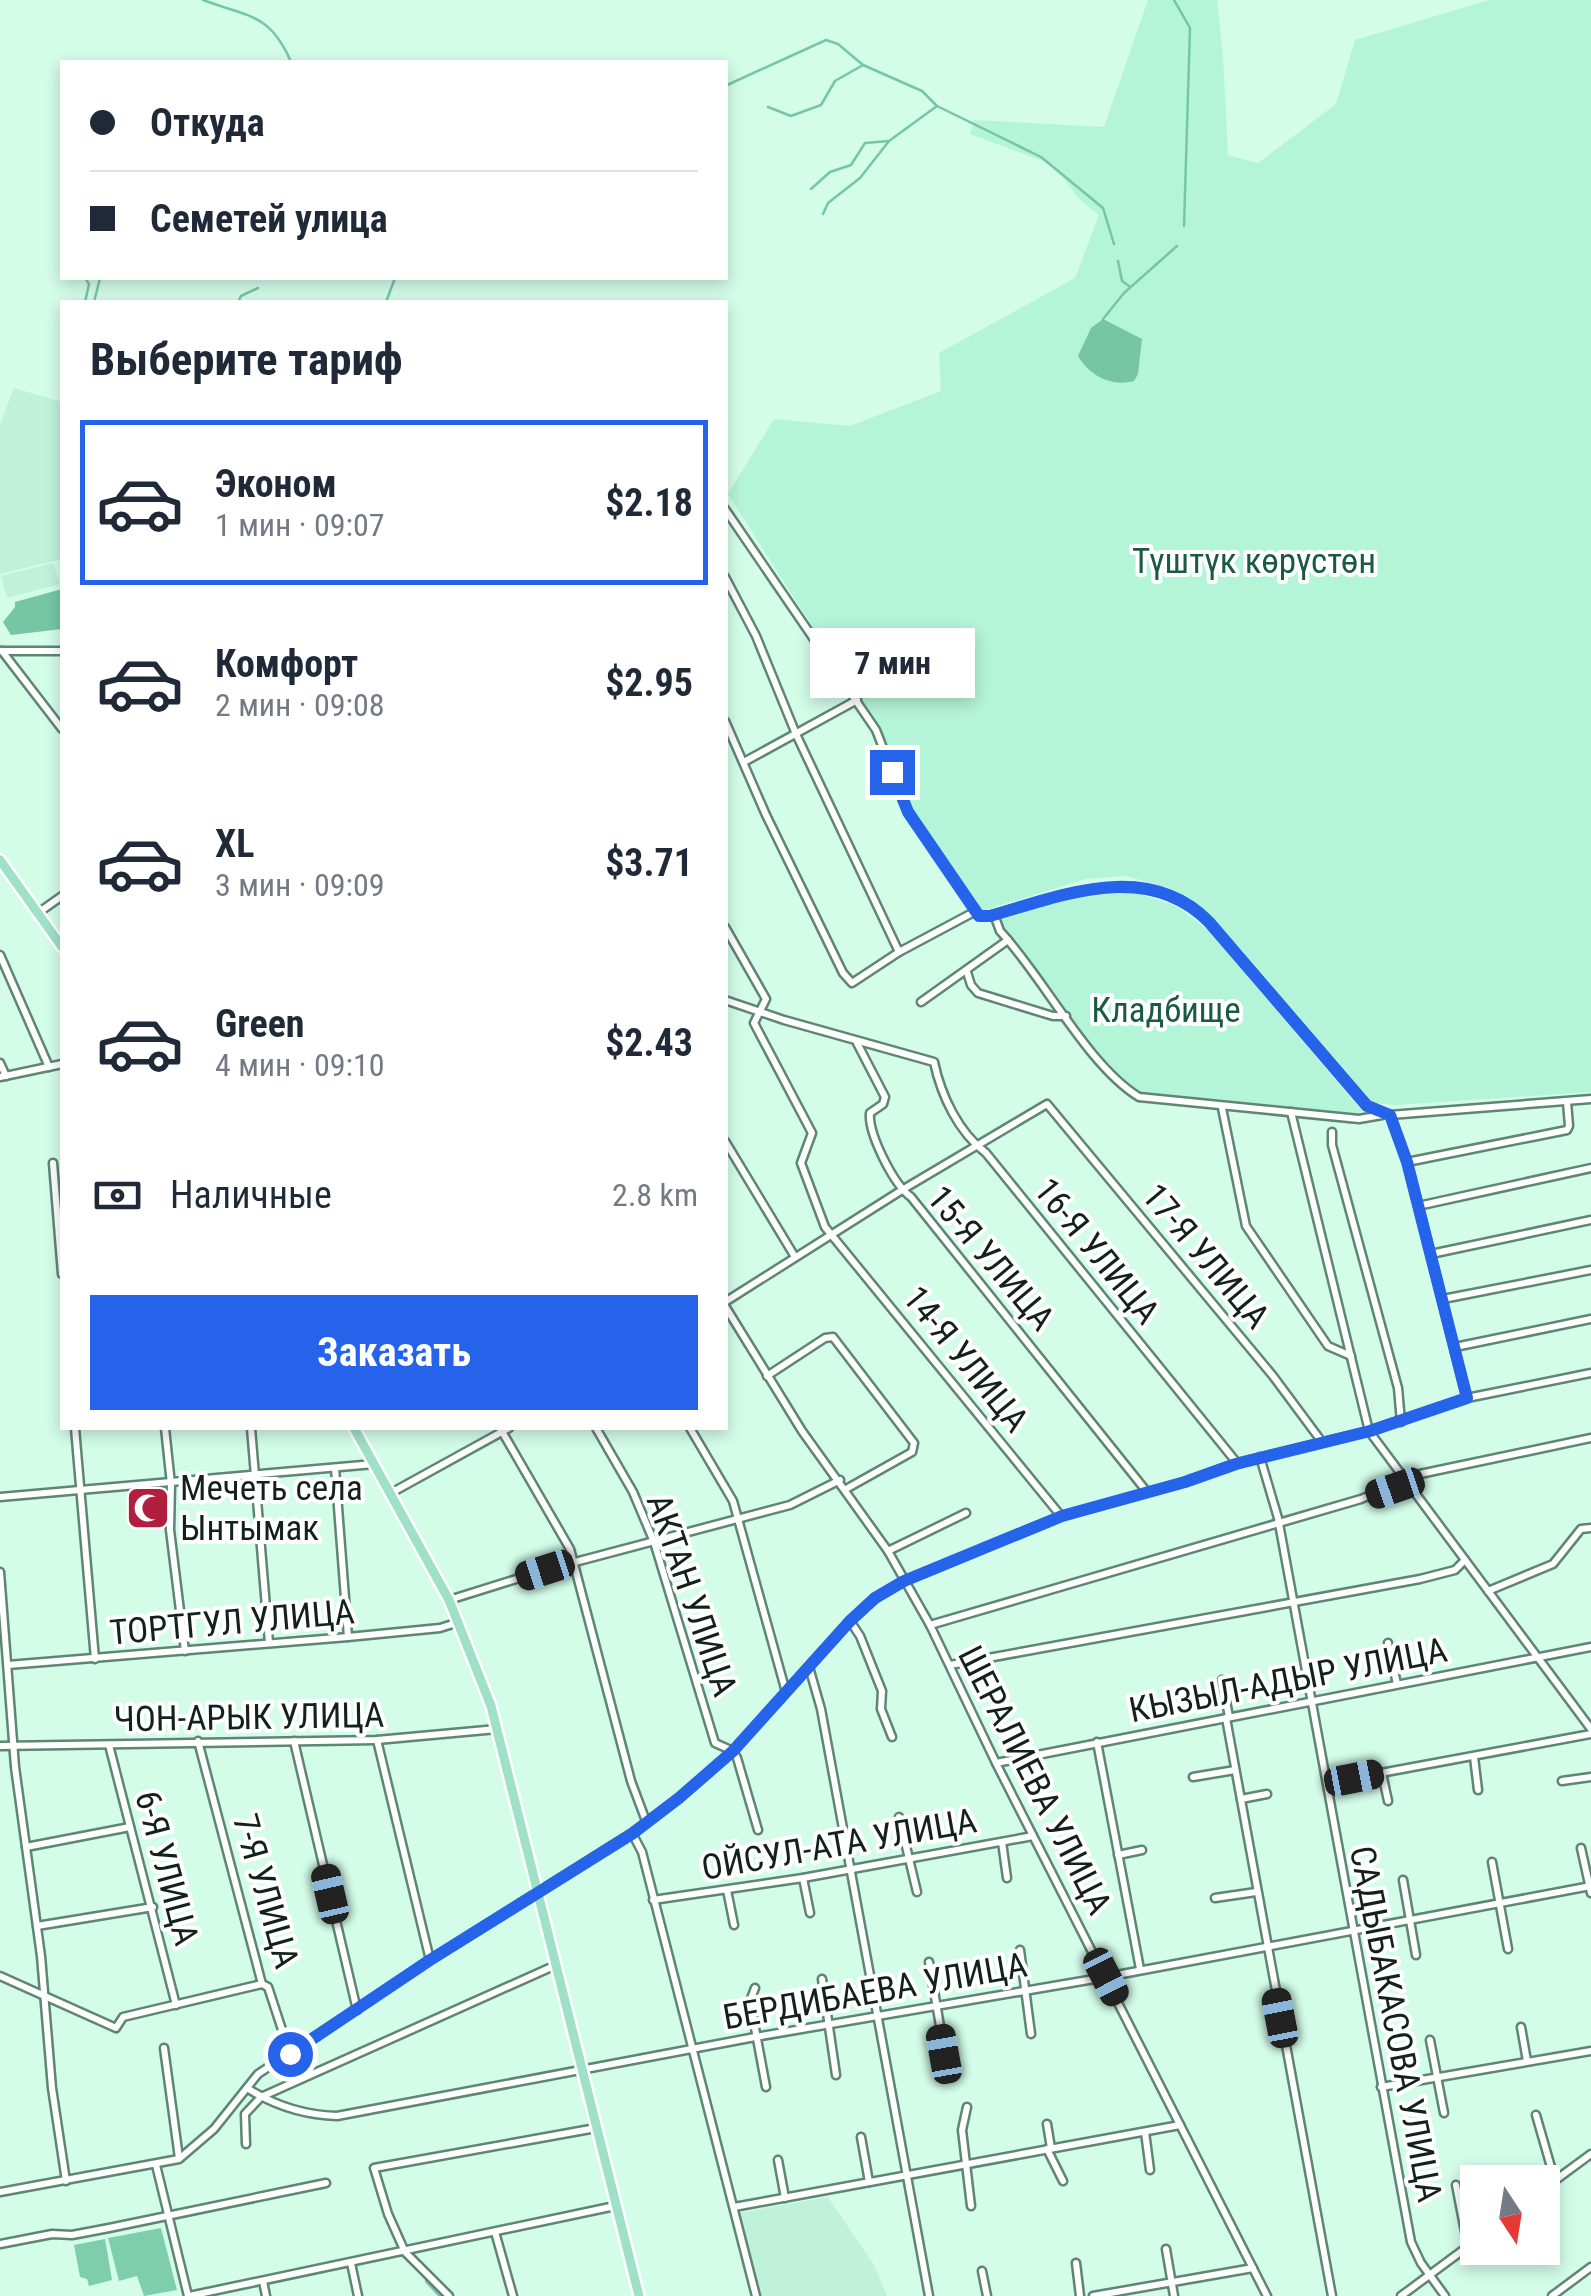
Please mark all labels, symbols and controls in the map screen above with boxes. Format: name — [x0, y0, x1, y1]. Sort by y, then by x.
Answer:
text: Откуда — [150, 101, 265, 145]
text: Семетей улица — [150, 197, 388, 241]
text: Выберите тариф — [90, 333, 403, 386]
icon: car — [95, 458, 185, 548]
text: Эконом — [215, 462, 337, 506]
text: $2.18 — [605, 481, 693, 525]
text: 1 мин · 09:07 — [215, 506, 385, 544]
park label: Түштүк көрүстөн — [1132, 541, 1376, 582]
callout: 7 мин — [810, 627, 974, 697]
icon: car — [95, 638, 185, 728]
text: Комфорт — [215, 642, 358, 686]
text: 7 мин — [854, 644, 931, 682]
text: $2.95 — [605, 661, 693, 705]
text: 2 мин · 09:08 — [215, 686, 385, 724]
route end — [870, 750, 915, 795]
icon: car — [95, 818, 185, 908]
text: XL — [215, 822, 254, 866]
text: $3.71 — [605, 841, 693, 885]
text: 3 мин · 09:09 — [215, 866, 385, 904]
park label: Кладбище — [1091, 990, 1241, 1031]
icon: car — [95, 998, 185, 1088]
text: Green — [215, 1002, 305, 1046]
text: $2.43 — [605, 1021, 693, 1065]
text: 4 мин · 09:10 — [215, 1046, 385, 1084]
icon: cash — [90, 1168, 145, 1223]
street label: 16-Я УЛИЦА — [1026, 1170, 1168, 1332]
text: Наличные — [170, 1173, 332, 1217]
text: 2.8 km — [612, 1176, 698, 1214]
street label: 17-Я УЛИЦА — [1134, 1176, 1278, 1337]
street label: 15-Я УЛИЦА — [919, 1178, 1063, 1339]
street label: 14-Я УЛИЦА — [895, 1278, 1037, 1440]
button: Заказать — [90, 1295, 698, 1410]
car — [1362, 1464, 1428, 1512]
place label: Мечеть села Ынтымак — [180, 1468, 363, 1549]
mosque icon: Мечеть села Ынтымак — [125, 1485, 171, 1531]
street label: АКТАН УЛИЦА — [638, 1489, 745, 1702]
car — [512, 1546, 578, 1594]
street label: ТОРТГУЛ УЛИЦА — [108, 1591, 356, 1654]
street label: КЫЗЫЛ-АДЫР УЛИЦА — [1126, 1630, 1451, 1731]
street label: ШЕРАЛИЕВА УЛИЦА — [949, 1639, 1120, 1921]
street label: ЧОН-АРЫК УЛИЦА — [113, 1695, 385, 1740]
car — [1322, 1758, 1386, 1798]
street label: 6-Я УЛИЦА — [126, 1786, 207, 1950]
street label: ОЙСУЛ-АТА УЛИЦА — [698, 1800, 980, 1889]
street label: 7-Я УЛИЦА — [224, 1810, 307, 1973]
street label: САДЫБАКАСОВА УЛИЦА — [1341, 1843, 1450, 2205]
car — [309, 1861, 351, 1927]
car — [1079, 1943, 1133, 2011]
street label: БЕРДИБАЕВА УЛИЦА — [720, 1945, 1030, 2038]
car — [1260, 1986, 1300, 2050]
car — [924, 2022, 964, 2086]
route start — [268, 2032, 313, 2077]
north arrow — [1460, 2165, 1560, 2265]
map controls — [1460, 2165, 1560, 2265]

